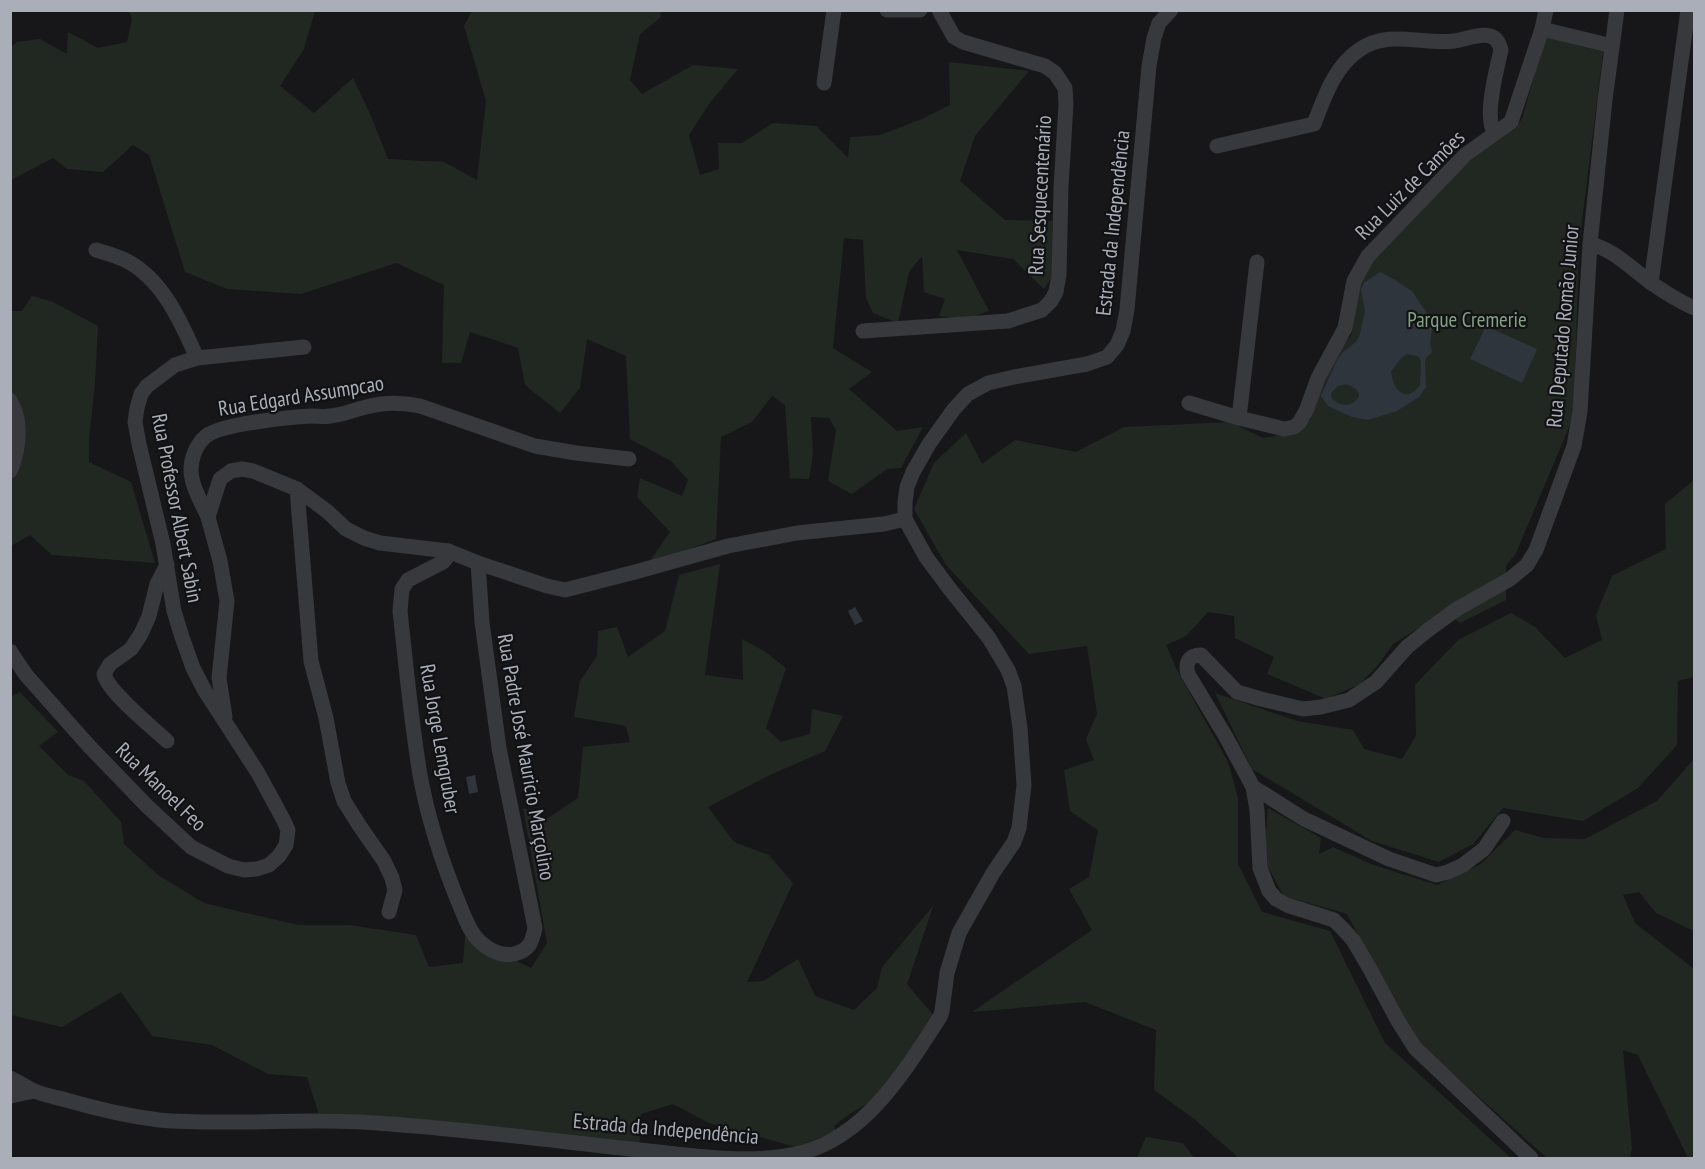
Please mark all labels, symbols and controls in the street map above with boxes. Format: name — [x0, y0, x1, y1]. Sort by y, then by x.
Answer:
street label: Rua Sesquecentenário — [1022, 114, 1057, 275]
street label: Rua Luiz de Camões — [1349, 124, 1470, 245]
street label: Estrada da Independência — [1089, 129, 1136, 317]
street label: Rua Deputado Romão Junior — [1540, 223, 1585, 428]
park label: Parque Cremerie — [1407, 306, 1527, 333]
street label: Rua Edgard Assumpcao — [216, 369, 386, 422]
street label: Rua Professor Albert Sabin — [146, 411, 209, 605]
street label: Rua Padre José Mauricio Marçolino — [491, 632, 561, 882]
street label: Rua Jorge Lemgruber — [414, 662, 467, 816]
street label: Rua Manoel Feo — [110, 737, 213, 837]
street label: Estrada da Independência — [572, 1107, 760, 1150]

